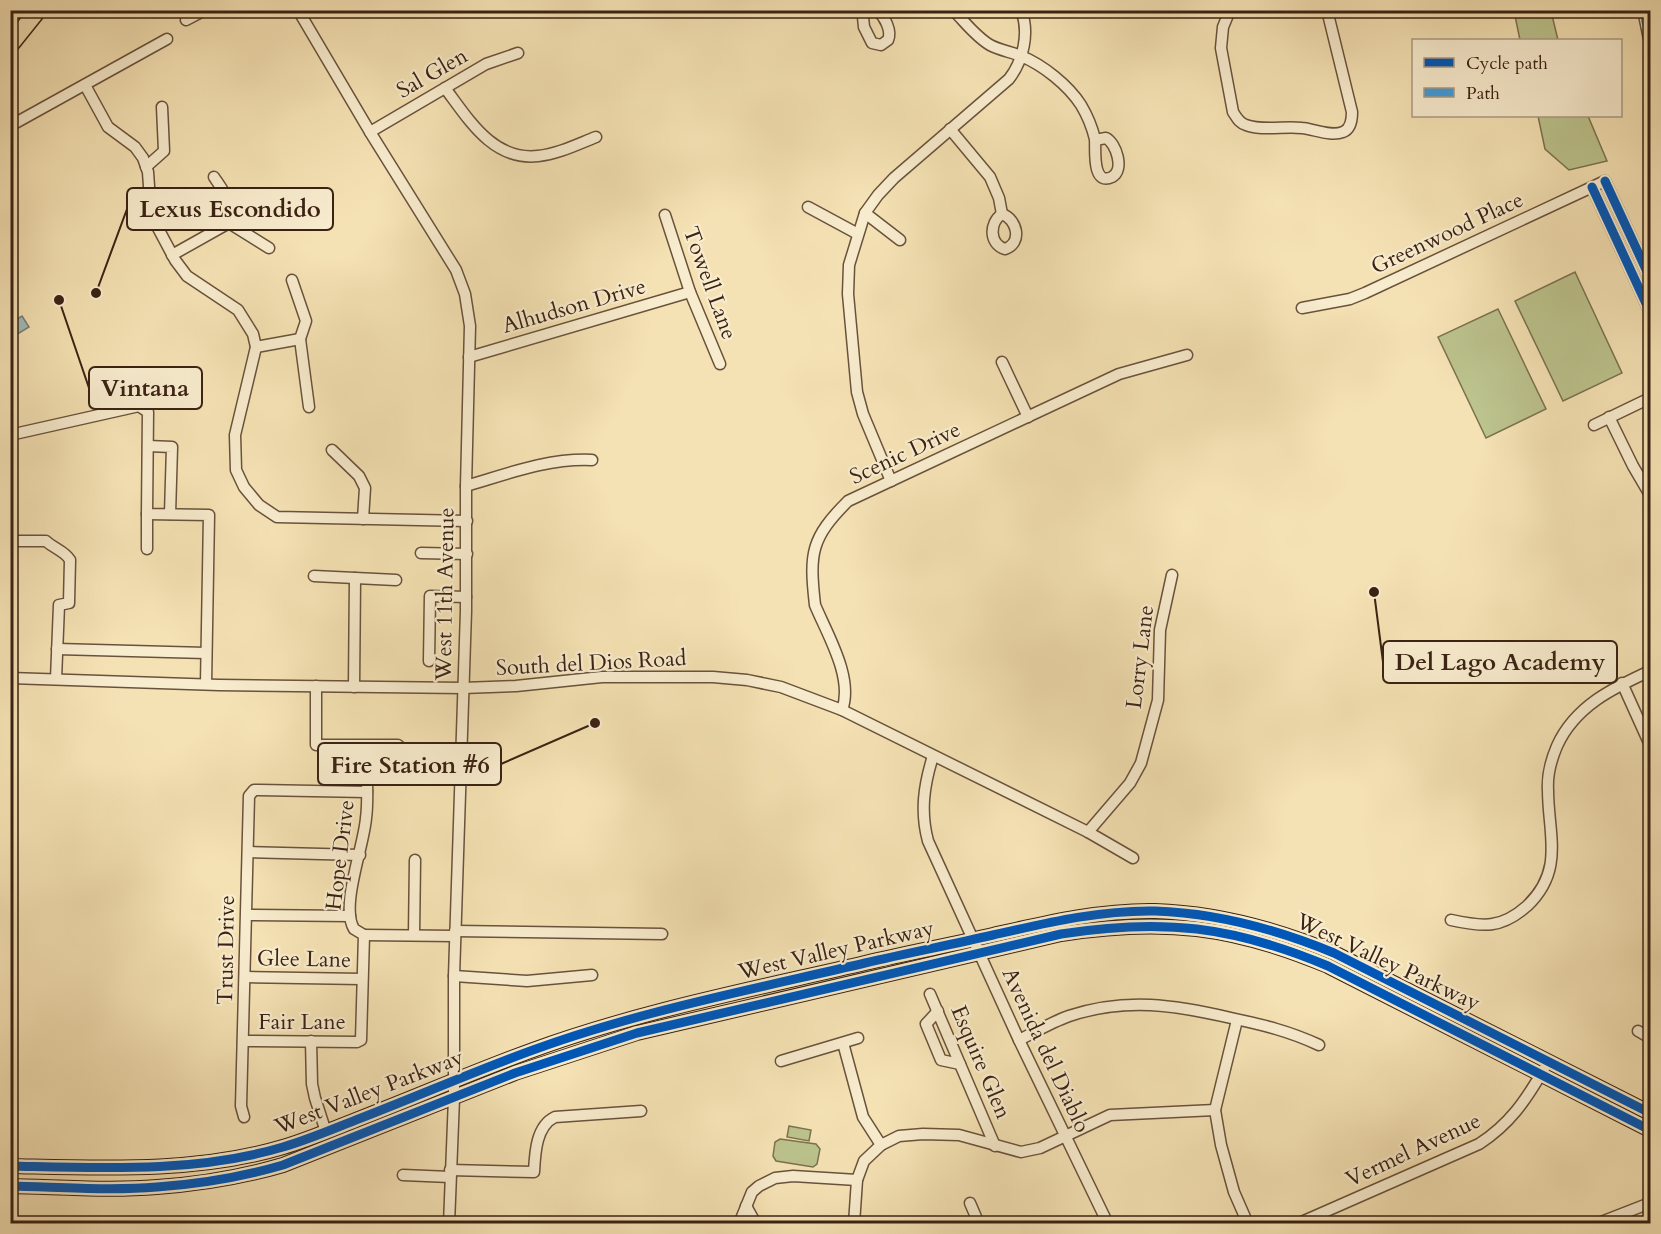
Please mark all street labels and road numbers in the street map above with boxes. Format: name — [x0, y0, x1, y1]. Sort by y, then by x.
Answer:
street label: Sal Glen — [391, 40, 473, 105]
street label: Greenwood Place — [1366, 185, 1528, 281]
street label: Towell Lane — [676, 222, 744, 344]
street label: Alhudson Drive — [499, 271, 649, 341]
street label: Scenic Drive — [845, 414, 965, 492]
street label: West 11th Avenue — [428, 507, 462, 682]
street label: Lorry Lane — [1119, 604, 1161, 710]
street label: South del Dios Road — [495, 643, 687, 683]
street label: Hope Drive — [318, 798, 362, 912]
street label: Trust Drive — [210, 895, 242, 1005]
street label: West Valley Parkway — [1290, 906, 1485, 1018]
street label: West Valley Parkway — [734, 913, 937, 987]
street label: Glee Lane — [257, 943, 351, 975]
street label: Avenida del Diablo — [995, 963, 1097, 1137]
street label: Esquire Glen — [944, 1001, 1019, 1124]
street label: Fair Lane — [258, 1007, 346, 1037]
street label: West Valley Parkway — [269, 1042, 468, 1142]
street label: Vermel Avenue — [1341, 1106, 1485, 1194]

